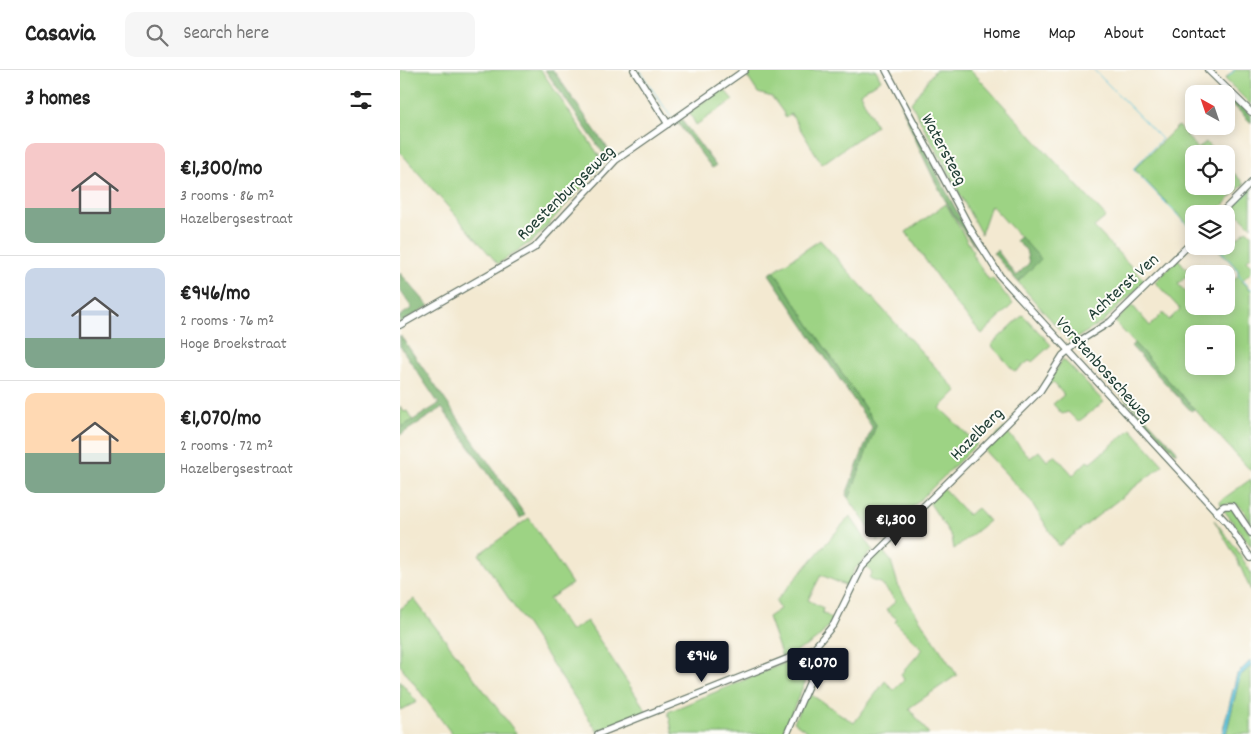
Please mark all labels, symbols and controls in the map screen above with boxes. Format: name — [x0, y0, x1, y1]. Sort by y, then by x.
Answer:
search box — [125, 12, 475, 57]
text: Casavia — [25, 18, 95, 52]
icon: search — [143, 21, 171, 49]
text: Search here — [183, 21, 269, 48]
text: Home — [983, 22, 1020, 47]
text: Map — [1048, 22, 1076, 47]
text: About — [1104, 22, 1144, 47]
text: Contact — [1172, 22, 1226, 47]
text: 3 homes — [25, 85, 91, 115]
north arrow — [1185, 85, 1235, 135]
map controls — [1185, 85, 1235, 375]
icon: filters — [347, 86, 375, 114]
street label: Watersteeg — [913, 110, 972, 191]
street label: Roestenburgseweg — [512, 140, 622, 247]
button: locate — [1185, 145, 1235, 195]
text: €1,300/mo — [180, 155, 262, 185]
icon: home — [65, 163, 125, 223]
text: 3 rooms · 86 m² — [180, 185, 274, 208]
button: layers — [1185, 205, 1235, 255]
text: Hazelbergsestraat — [180, 208, 293, 231]
street label: Achterst Ven — [1082, 249, 1165, 327]
button: + — [1185, 265, 1235, 315]
text: €946/mo — [180, 280, 250, 310]
icon: home — [65, 288, 125, 348]
text: 2 rooms · 76 m² — [180, 310, 274, 333]
street label: Vorstenbosscheweg — [1048, 312, 1158, 429]
button: − — [1185, 325, 1235, 375]
text: Hoge Broekstraat — [180, 333, 287, 356]
street label: Hazelberg — [945, 402, 1010, 467]
text: €1,070/mo — [180, 405, 261, 435]
icon: home — [65, 413, 125, 473]
text: 2 rooms · 72 m² — [180, 435, 273, 458]
text: Hazelbergsestraat — [180, 458, 293, 481]
pin: €1,300 — [855, 504, 937, 547]
text: €1,300 — [876, 509, 916, 532]
pin: €946 — [672, 640, 732, 683]
text: €946 — [687, 645, 717, 668]
pin: €1,070 — [777, 648, 859, 690]
text: €1,070 — [798, 652, 838, 675]

